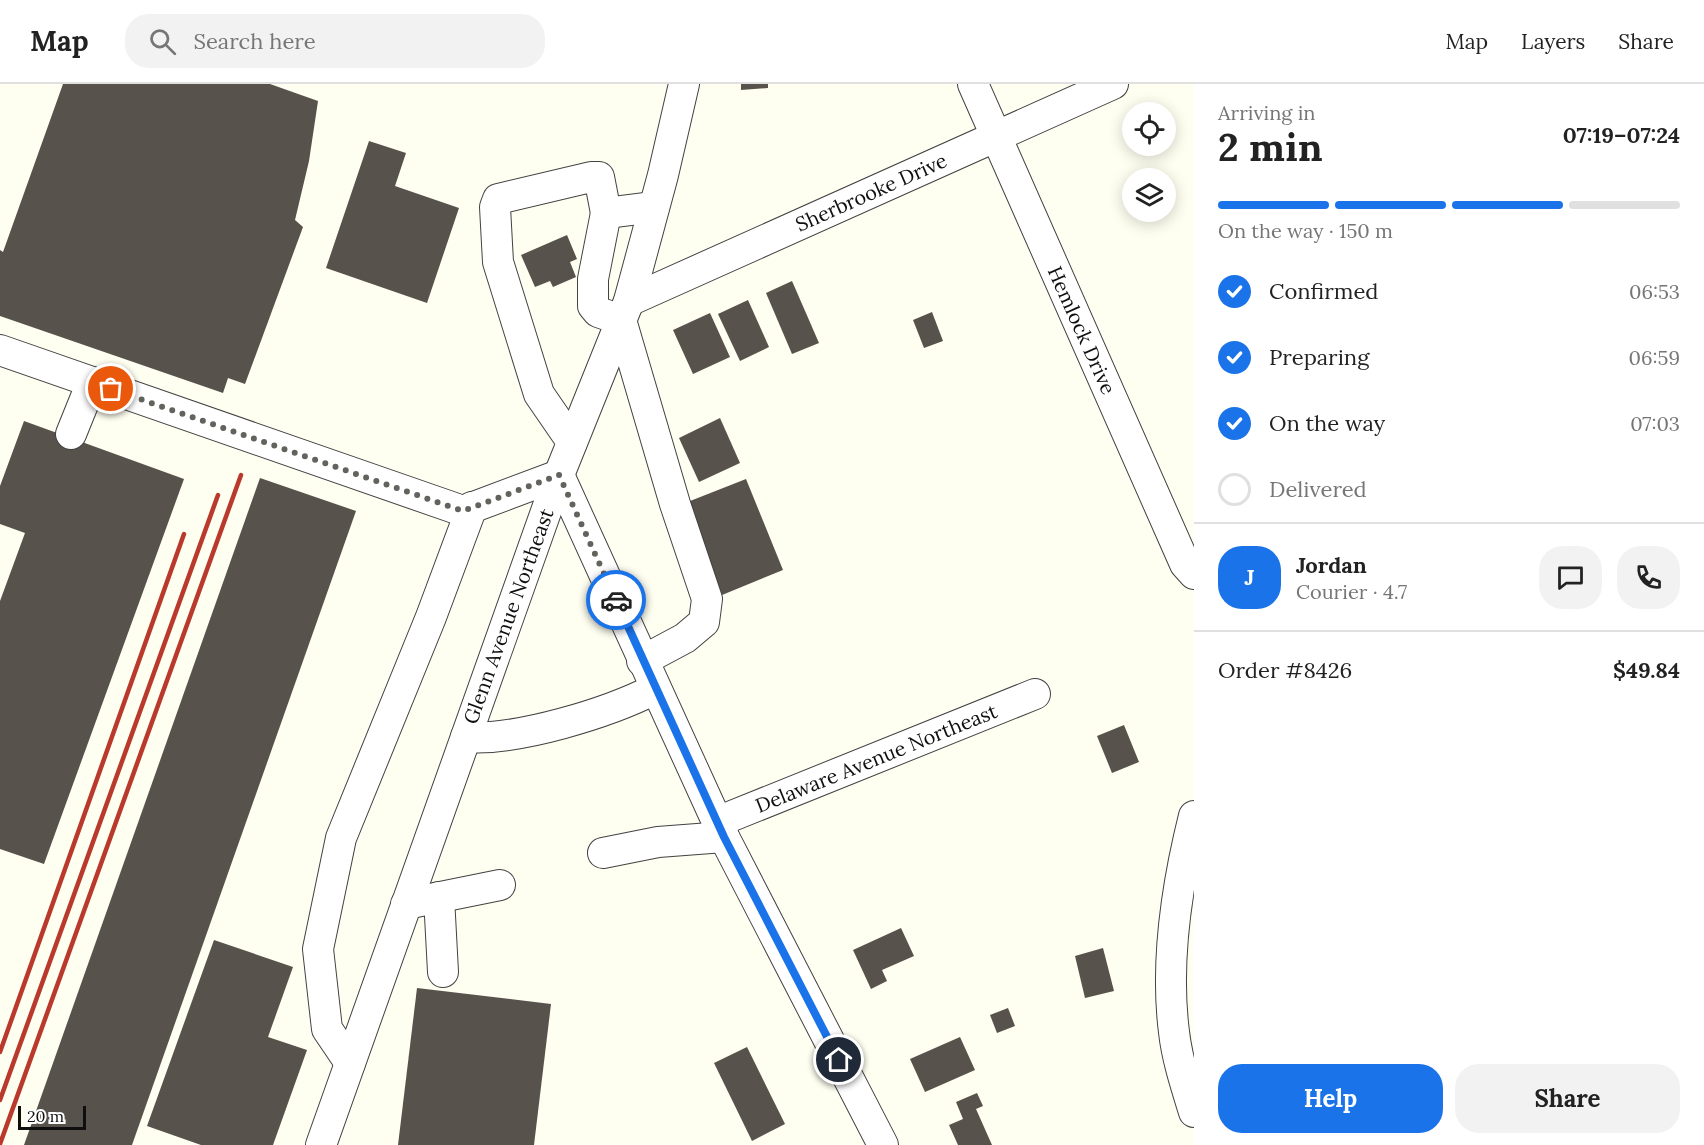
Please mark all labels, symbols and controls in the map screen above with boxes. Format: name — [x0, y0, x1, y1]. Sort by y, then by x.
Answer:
search box — [125, 14, 545, 68]
text: Map — [30, 23, 89, 59]
icon: search — [146, 25, 179, 58]
text: Search here — [194, 27, 316, 55]
text: Map — [1445, 28, 1488, 55]
text: Layers — [1521, 28, 1585, 55]
text: Share — [1618, 28, 1674, 55]
text: Arriving in — [1218, 100, 1315, 125]
map controls — [1122, 102, 1176, 222]
button: locate — [1122, 102, 1176, 156]
text: 07:19–07:24 — [1563, 121, 1680, 149]
text: 2 min — [1218, 122, 1323, 172]
street label: Sherbrooke Drive — [791, 147, 951, 237]
button: layers — [1122, 168, 1176, 222]
text: On the way · 150 m — [1218, 218, 1393, 243]
street label: Hemlock Drive — [1043, 262, 1121, 398]
icon: check — [1218, 275, 1251, 308]
text: Confirmed — [1269, 277, 1378, 305]
text: 06:53 — [1629, 279, 1680, 304]
icon: check — [1218, 341, 1251, 374]
text: Preparing — [1269, 343, 1369, 371]
text: 06:59 — [1629, 345, 1680, 370]
pin — [85, 363, 136, 414]
icon: bag — [94, 372, 127, 405]
icon: check — [1218, 407, 1251, 440]
text: On the way — [1269, 409, 1385, 437]
text: 07:03 — [1630, 411, 1680, 436]
text: Delivered — [1269, 475, 1367, 503]
street label: Glenn Avenue Northeast — [457, 505, 559, 727]
button: chat — [1539, 546, 1602, 609]
button: phone — [1617, 546, 1680, 609]
text: Jordan — [1296, 551, 1367, 579]
text: J — [1245, 563, 1254, 591]
courier — [586, 570, 646, 630]
text: Courier · 4.7 — [1296, 579, 1407, 604]
icon: car — [600, 584, 633, 617]
text: Order #8426 — [1218, 656, 1352, 684]
text: $49.84 — [1613, 656, 1680, 684]
street label: Delaware Avenue Northeast — [751, 698, 1001, 818]
pin — [813, 1034, 864, 1085]
icon: home — [822, 1043, 855, 1076]
button: Help — [1218, 1064, 1443, 1133]
button: Share — [1455, 1064, 1680, 1133]
scale bar — [18, 1103, 86, 1130]
text: 20 m — [27, 1106, 64, 1126]

